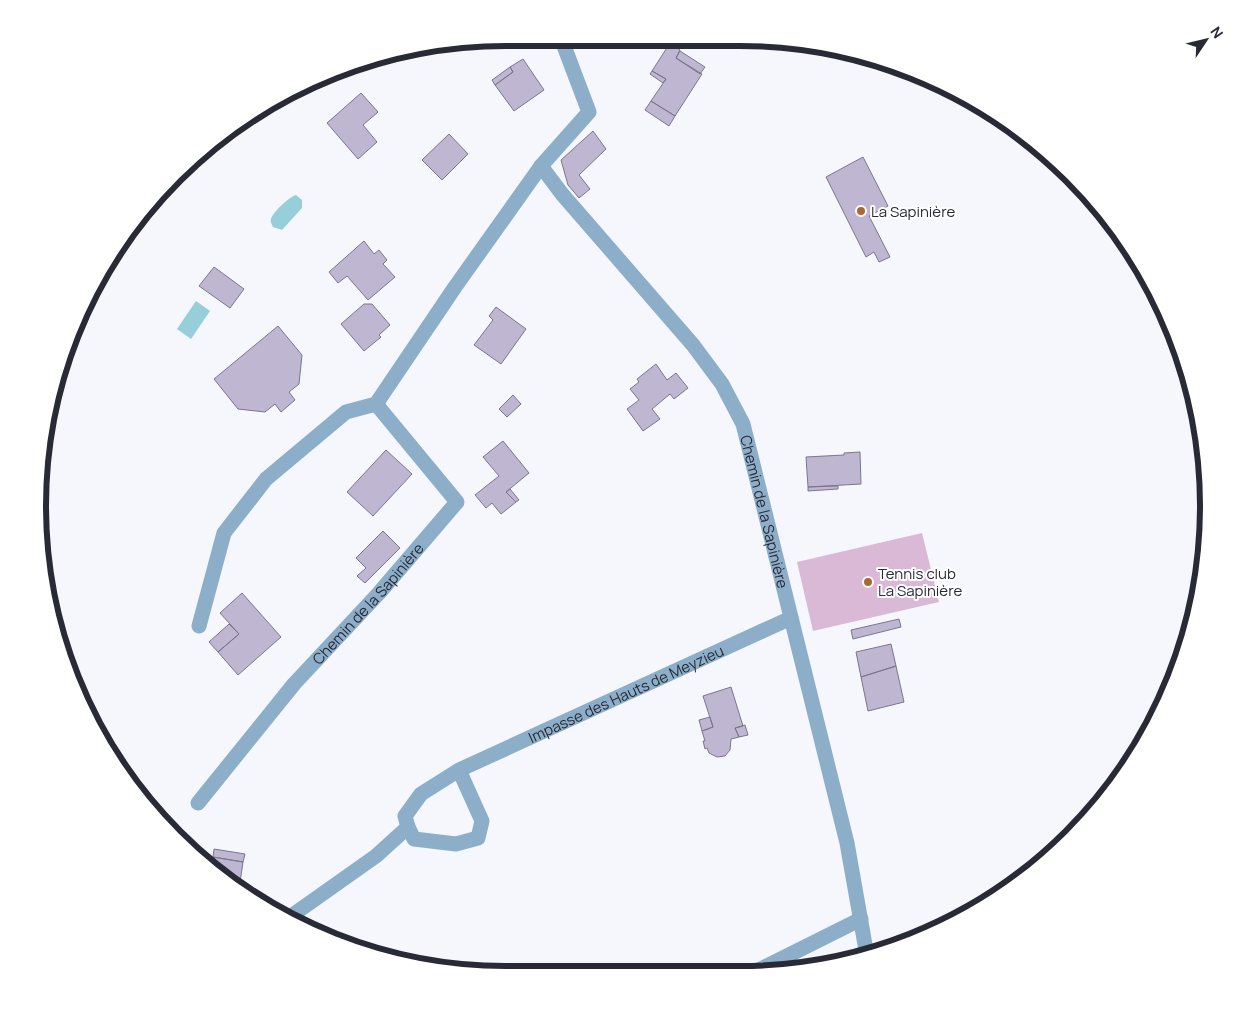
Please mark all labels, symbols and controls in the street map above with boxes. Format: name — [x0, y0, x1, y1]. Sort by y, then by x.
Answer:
north arrow — [1181, 15, 1231, 65]
text: N — [1206, 23, 1228, 42]
place label: La Sapinière — [871, 201, 955, 222]
marker: La Sapinière — [855, 205, 867, 217]
street label: Chemin de la Sapinière — [736, 433, 794, 591]
street label: Chemin de la Sapinière — [307, 538, 428, 669]
place label: Tennis club La Sapinière — [878, 563, 962, 601]
marker: Tennis club La Sapinière — [862, 576, 874, 588]
street label: Impasse des Hauts de Meyzieu — [525, 640, 727, 747]

